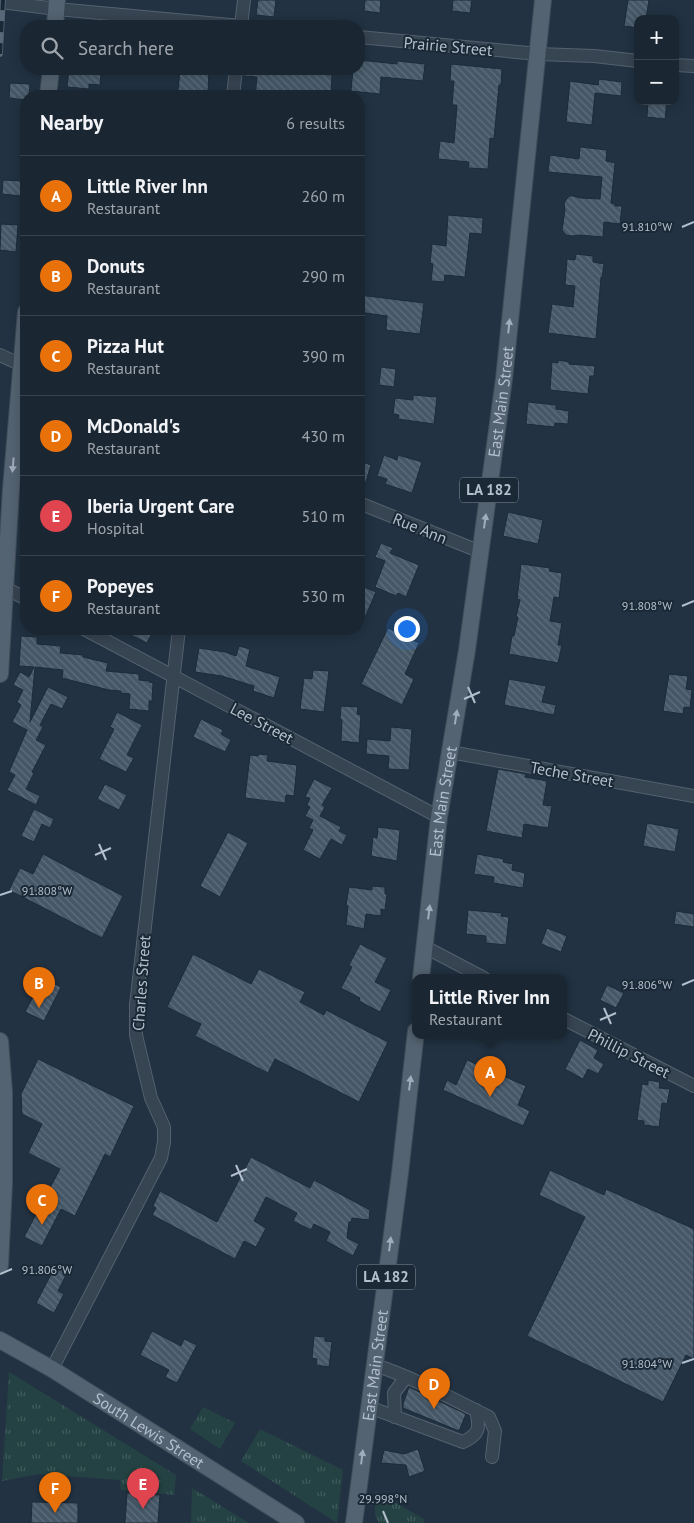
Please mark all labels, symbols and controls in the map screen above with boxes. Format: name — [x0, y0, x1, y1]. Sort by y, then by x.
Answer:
map controls — [634, 15, 679, 105]
button: + — [634, 15, 679, 60]
search box — [20, 20, 365, 75]
street label: Prairie Street — [403, 32, 494, 60]
icon: search — [38, 34, 66, 62]
text: Search here — [78, 36, 174, 60]
button: − — [634, 60, 679, 105]
text: Nearby — [40, 109, 103, 136]
text: 6 results — [286, 113, 345, 133]
text: Little River Inn — [87, 174, 208, 198]
text: A — [51, 186, 61, 206]
text: 260 m — [302, 186, 345, 206]
text: Restaurant — [87, 198, 160, 218]
text: 91.810°W — [622, 219, 672, 234]
text: Donuts — [87, 254, 145, 278]
text: B — [51, 266, 61, 286]
text: 290 m — [302, 266, 345, 286]
text: Restaurant — [87, 278, 160, 298]
one-way arrow — [505, 317, 513, 333]
text: Pizza Hut — [87, 334, 164, 358]
street label: East Main Street — [483, 345, 517, 458]
text: C — [52, 346, 60, 366]
text: 390 m — [302, 346, 345, 366]
text: Restaurant — [87, 358, 160, 378]
text: McDonald's — [87, 414, 180, 438]
text: D — [51, 426, 61, 446]
text: 430 m — [302, 426, 345, 446]
text: Restaurant — [87, 438, 160, 458]
one-way arrow — [9, 457, 17, 473]
road number: LA 182 — [460, 478, 518, 502]
text: Iberia Urgent Care — [87, 494, 234, 518]
text: E — [52, 506, 60, 526]
text: 510 m — [302, 506, 345, 526]
street label: Rue Ann — [390, 508, 450, 548]
one-way arrow — [481, 513, 489, 529]
text: Hospital — [87, 518, 144, 538]
text: Popeyes — [87, 574, 154, 598]
text: F — [52, 586, 60, 606]
text: 530 m — [302, 586, 345, 606]
text: Restaurant — [87, 598, 160, 618]
text: 91.808°W — [622, 598, 672, 613]
your location — [394, 616, 420, 642]
street label: Lee Street — [227, 698, 297, 748]
one-way arrow — [452, 708, 460, 724]
street label: East Main Street — [425, 744, 461, 858]
street label: Teche Street — [529, 757, 616, 791]
text: 91.808°W — [22, 883, 72, 898]
one-way arrow — [425, 904, 433, 920]
street label: Charles Street — [128, 934, 154, 1032]
pin: B — [23, 967, 55, 1008]
popup — [412, 974, 567, 1039]
text: 91.806°W — [622, 977, 672, 992]
text: Little River Inn — [429, 985, 550, 1009]
text: Restaurant — [429, 1009, 502, 1029]
street label: Phillip Street — [585, 1024, 674, 1082]
pin: A — [474, 1056, 506, 1097]
one-way arrow — [406, 1075, 414, 1091]
pin: C — [26, 1184, 58, 1225]
one-way arrow — [387, 1236, 395, 1252]
text: 91.806°W — [22, 1262, 72, 1277]
road number: LA 182 — [357, 1264, 415, 1290]
street label: East Main Street — [358, 1308, 392, 1422]
text: 91.804°W — [622, 1356, 672, 1371]
pin: D — [418, 1368, 450, 1409]
street label: South Lewis Street — [90, 1388, 209, 1473]
one-way arrow — [358, 1449, 366, 1465]
pin: E — [127, 1468, 159, 1509]
pin: F — [39, 1472, 71, 1513]
text: 29.998°N — [359, 1491, 407, 1506]

